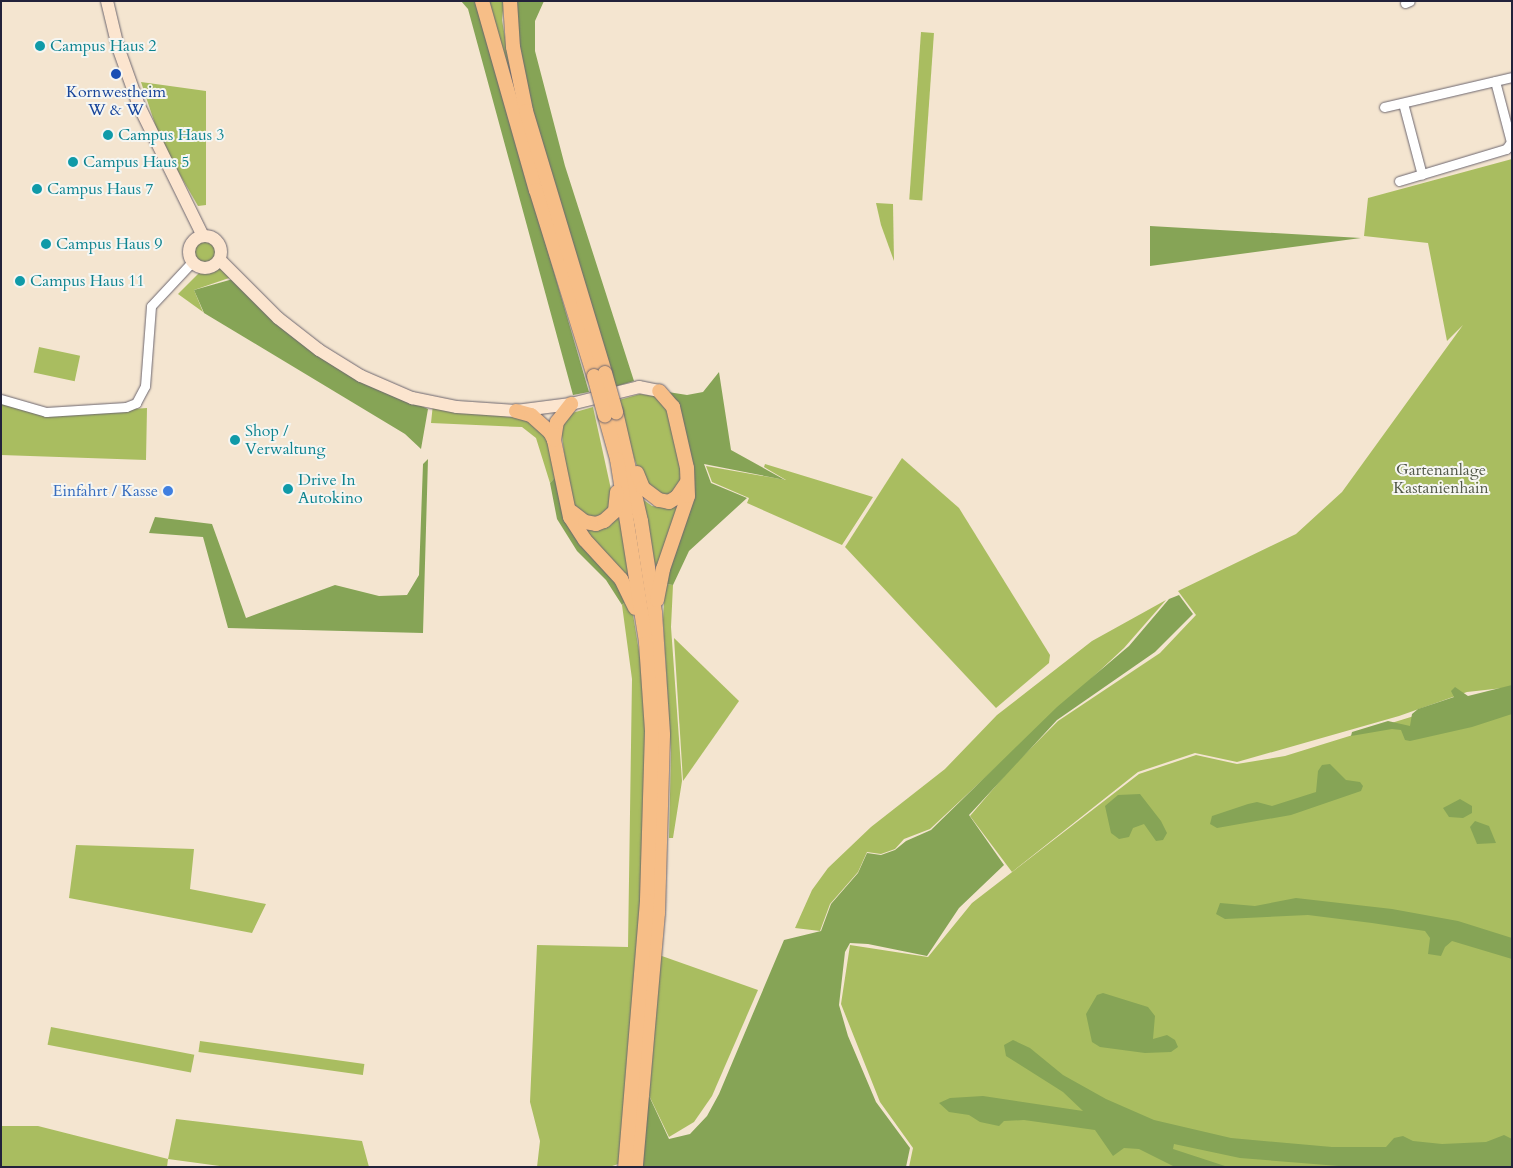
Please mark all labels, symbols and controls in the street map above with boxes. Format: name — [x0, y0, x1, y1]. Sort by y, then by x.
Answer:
place label: Campus Haus 2 — [50, 36, 157, 56]
marker: Campus Haus 2 — [34, 40, 46, 52]
marker: Kornwestheim W & W — [110, 68, 122, 80]
place label: Kornwestheim W & W — [66, 82, 166, 120]
place label: Campus Haus 3 — [118, 125, 225, 145]
marker: Campus Haus 3 — [102, 129, 114, 141]
place label: Campus Haus 5 — [83, 152, 190, 172]
marker: Campus Haus 5 — [67, 156, 79, 168]
place label: Campus Haus 7 — [47, 179, 154, 199]
marker: Campus Haus 7 — [31, 183, 43, 195]
place label: Campus Haus 9 — [56, 234, 163, 254]
marker: Campus Haus 9 — [40, 238, 52, 250]
place label: Campus Haus 11 — [30, 271, 145, 291]
marker: Campus Haus 11 — [14, 275, 26, 287]
place label: Shop / Verwaltung — [245, 421, 326, 459]
marker: Shop / Verwaltung — [229, 434, 241, 446]
park label: Gartenanlage Kastanienhain — [1393, 460, 1489, 498]
place label: Drive In Autokino — [298, 470, 363, 508]
place label: Einfahrt / Kasse — [52, 481, 158, 501]
marker: Drive In Autokino — [282, 483, 294, 495]
marker: Einfahrt / Kasse — [162, 485, 174, 497]

